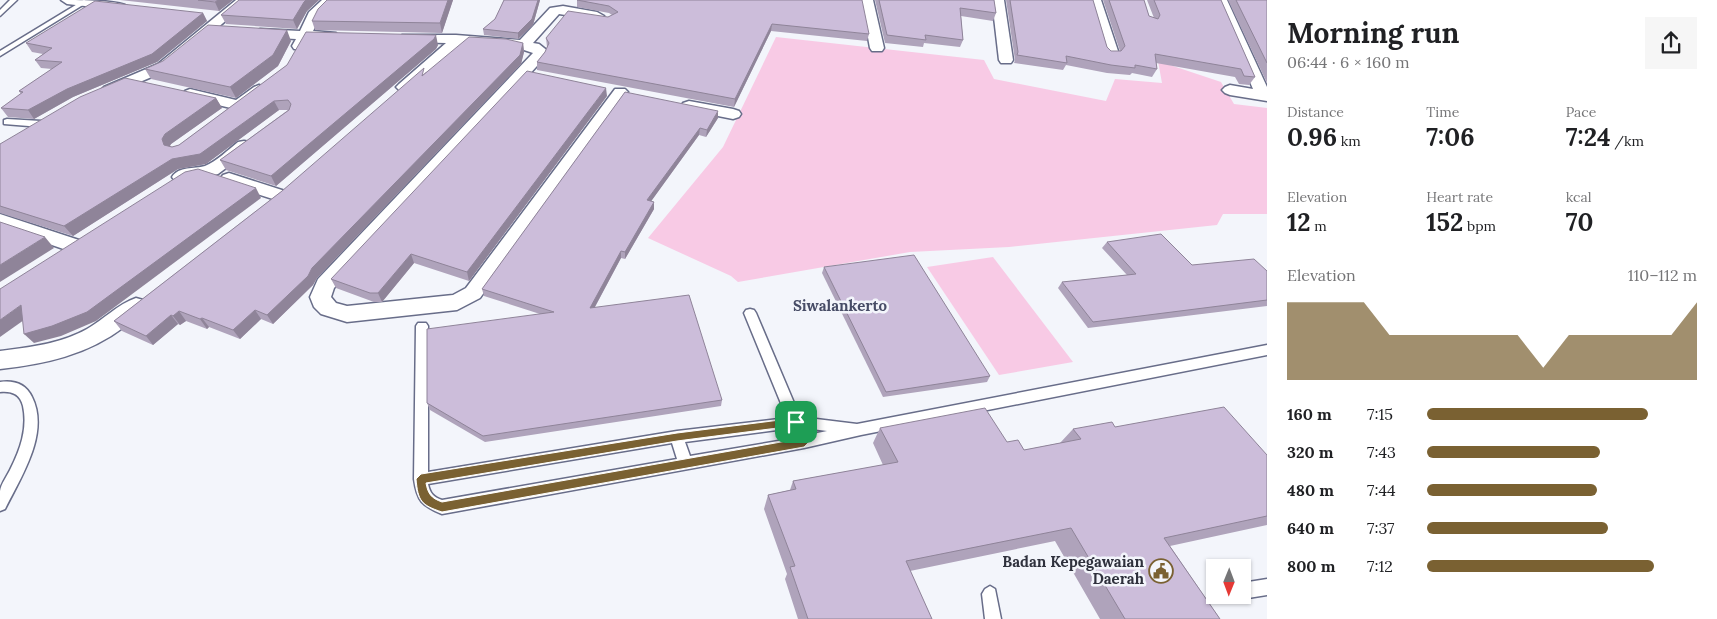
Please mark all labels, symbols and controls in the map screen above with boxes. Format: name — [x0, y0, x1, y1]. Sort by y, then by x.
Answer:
text: Morning run — [1287, 15, 1459, 51]
button: share — [1645, 17, 1697, 69]
text: 06:44 · 6 × 160 m — [1287, 52, 1410, 72]
text: Distance — [1287, 103, 1344, 121]
text: Time — [1426, 103, 1459, 121]
text: Pace — [1566, 103, 1596, 121]
text: 0.96 — [1287, 121, 1337, 153]
text: 7:06 — [1426, 121, 1475, 153]
text: 7:24 — [1566, 121, 1611, 153]
text: km — [1337, 132, 1361, 150]
text: /km — [1611, 132, 1644, 150]
text: Elevation — [1287, 188, 1347, 206]
text: Heart rate — [1426, 188, 1493, 206]
text: kcal — [1566, 188, 1592, 206]
text: 12 — [1287, 206, 1310, 238]
text: 152 — [1426, 206, 1463, 238]
text: 70 — [1566, 206, 1593, 238]
text: m — [1310, 217, 1327, 235]
text: bpm — [1463, 217, 1496, 235]
text: Elevation — [1287, 265, 1356, 285]
text: 110–112 m — [1628, 265, 1697, 285]
district label: Siwalankerto — [793, 296, 888, 315]
pin — [775, 401, 817, 443]
text: 160 m — [1287, 404, 1332, 424]
text: 7:15 — [1367, 404, 1393, 424]
icon: arrive — [782, 408, 810, 436]
text: 320 m — [1287, 442, 1334, 462]
text: 7:43 — [1367, 442, 1396, 462]
text: 480 m — [1287, 480, 1334, 500]
text: 7:44 — [1367, 480, 1396, 500]
text: 640 m — [1287, 518, 1334, 538]
text: 7:37 — [1367, 518, 1394, 538]
place label: Badan Kepegawaian Daerah — [1002, 552, 1145, 588]
text: 800 m — [1287, 556, 1335, 576]
text: 7:12 — [1367, 556, 1393, 576]
public building icon: Badan Kepegawaian Daerah — [1148, 558, 1174, 584]
north arrow — [1206, 559, 1251, 604]
map controls — [1206, 559, 1251, 604]

